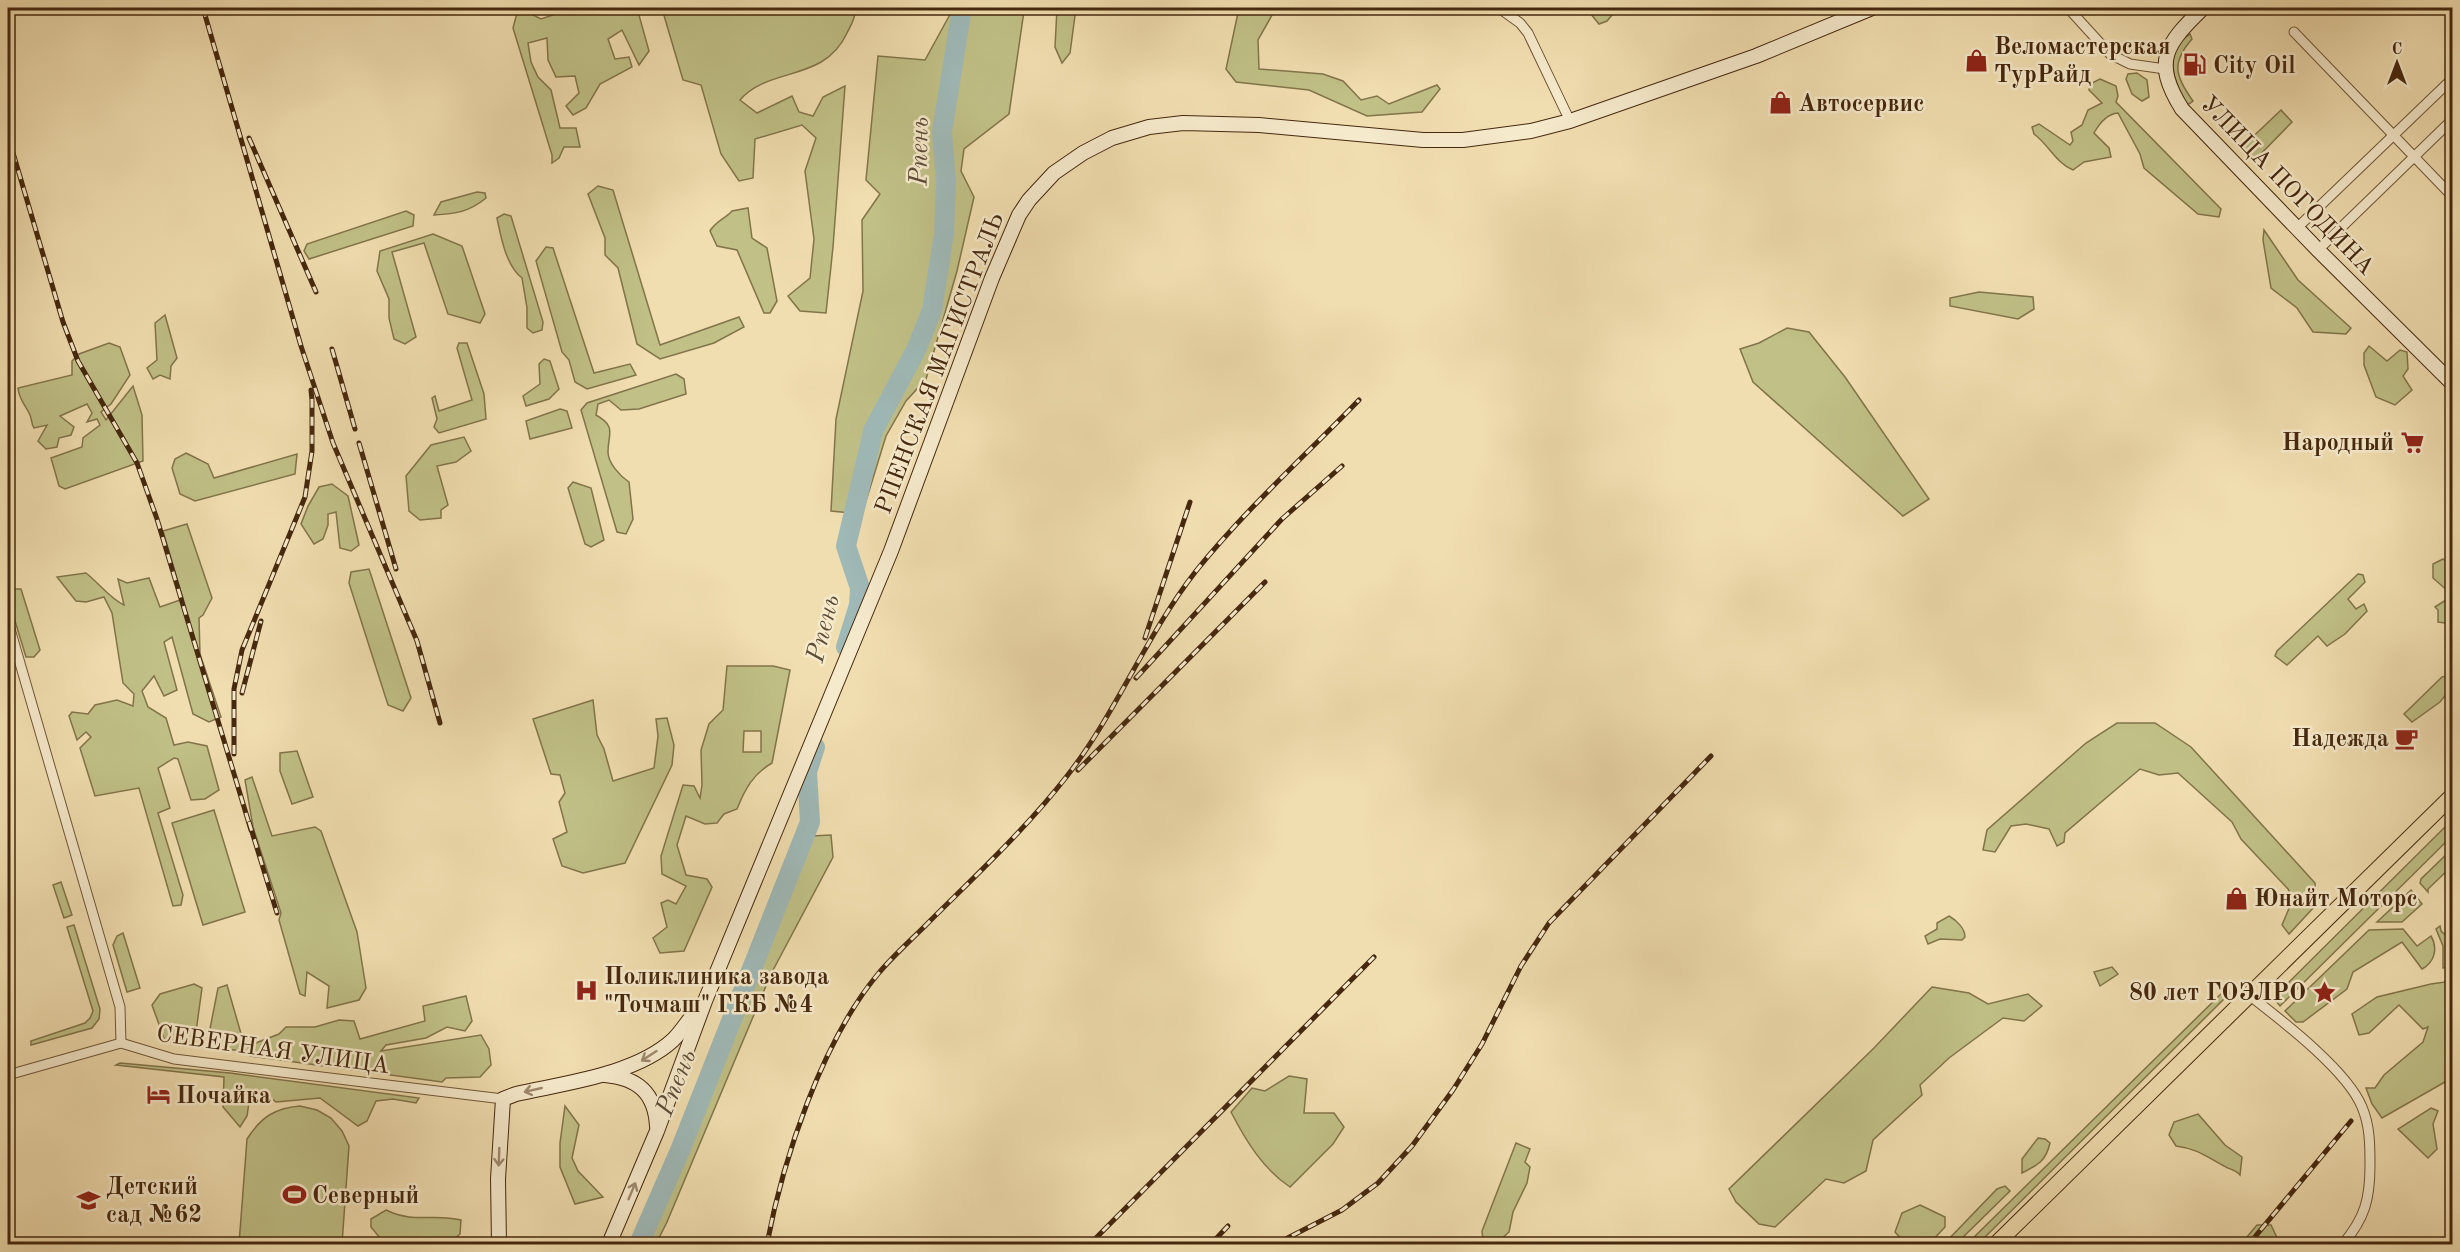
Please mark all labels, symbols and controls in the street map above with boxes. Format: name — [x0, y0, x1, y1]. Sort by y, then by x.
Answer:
north arrow — [2367, 33, 2427, 93]
place label: Веломастерская ТурРайд — [1994, 36, 2171, 88]
text: С — [2392, 42, 2402, 58]
shop icon: Веломастерская ТурРайд — [1963, 47, 1989, 73]
fuel station icon: City Oil — [2182, 52, 2208, 78]
place label: City Oil — [2213, 55, 2296, 79]
shop icon: Автосервис — [1767, 90, 1793, 116]
street label: УЛИЦА ПОГОДИНА — [2195, 92, 2378, 280]
place label: Автосервис — [1798, 93, 1924, 117]
water label: Рпень — [906, 116, 934, 187]
street label: РПЕНСКАЯ МАГИСТРАЛЬ — [872, 210, 1010, 518]
supermarket icon: Народный — [2399, 429, 2425, 455]
place label: Народный — [2282, 432, 2394, 456]
water label: Рпень — [803, 592, 845, 666]
cafe icon: Надежда — [2394, 725, 2420, 751]
place label: Надежда — [2291, 728, 2389, 752]
shop icon: Юнайт Моторс — [2223, 885, 2249, 911]
place label: Юнайт Моторс — [2254, 888, 2418, 912]
place label: Поликлиника завода "Точмаш" ГКБ №4 — [604, 966, 829, 1018]
hospital icon: Поликлиника завода "Точмаш" ГКБ №4 — [573, 977, 599, 1003]
place icon: 80 лет ГОЭЛРО — [2311, 979, 2337, 1005]
place label: 80 лет ГОЭЛРО — [2129, 982, 2306, 1006]
street label: СЕВЕРНАЯ УЛИЦА — [155, 1023, 391, 1079]
water label: Рпень — [651, 1046, 702, 1121]
one-way arrow — [641, 1050, 658, 1062]
hotel icon: Почайка — [145, 1082, 171, 1108]
place label: Почайка — [176, 1085, 271, 1109]
one-way arrow — [524, 1085, 543, 1097]
one-way arrow — [494, 1147, 505, 1167]
place label: Детский сад №62 — [106, 1176, 202, 1228]
sports icon: Северный — [281, 1182, 307, 1208]
one-way arrow — [627, 1182, 638, 1200]
place label: Северный — [312, 1185, 419, 1209]
school or university icon: Детский сад №62 — [75, 1187, 101, 1213]

